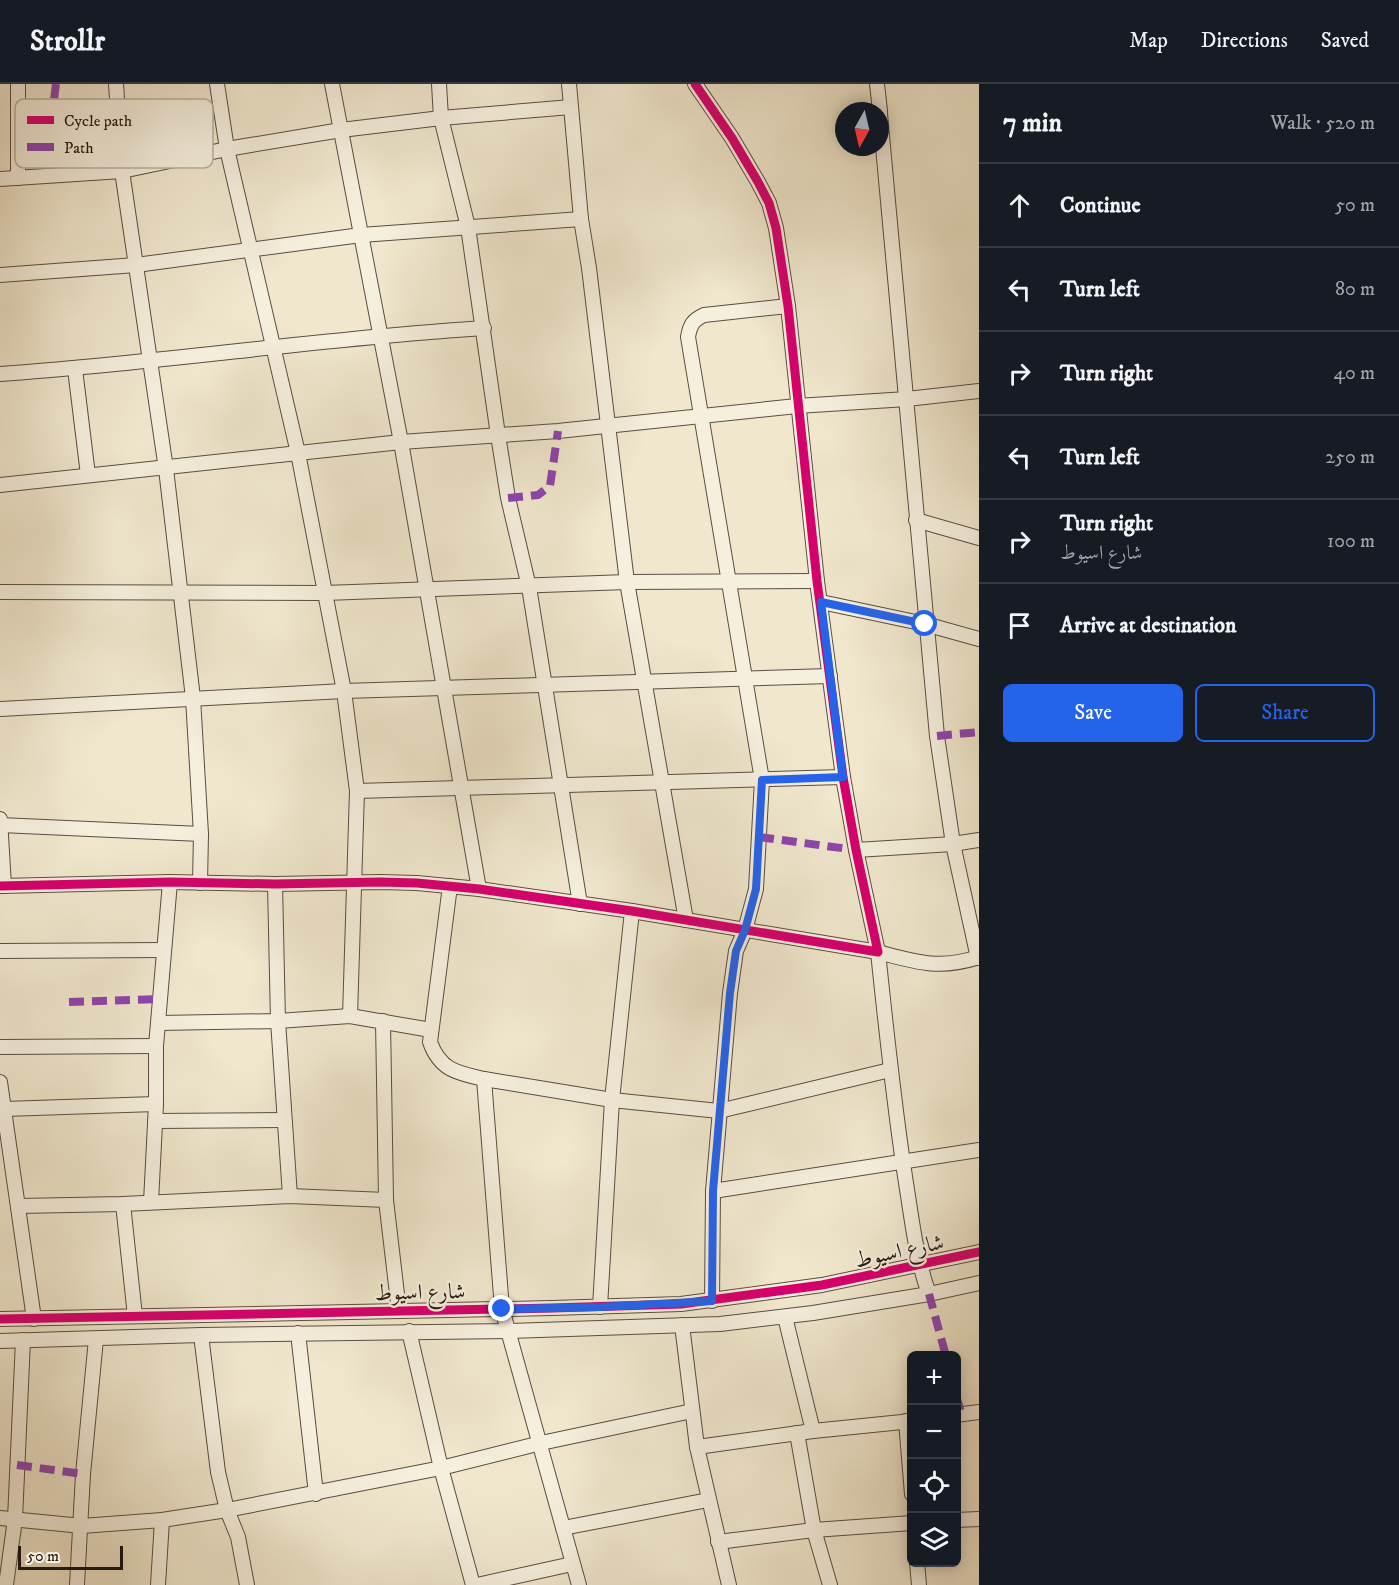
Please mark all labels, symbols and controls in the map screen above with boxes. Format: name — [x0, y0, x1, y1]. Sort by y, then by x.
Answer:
text: Strollr — [30, 24, 105, 59]
text: Map — [1129, 28, 1168, 54]
text: Directions — [1201, 28, 1288, 54]
text: Saved — [1321, 28, 1369, 54]
legend — [15, 99, 213, 168]
north arrow — [835, 102, 889, 156]
text: 7 min — [1003, 107, 1062, 140]
text: Cycle path — [64, 111, 133, 131]
text: Walk · 520 m — [1270, 111, 1375, 136]
text: Path — [64, 138, 94, 158]
icon: ahead — [1003, 189, 1036, 222]
text: Continue — [1060, 192, 1141, 219]
text: 50 m — [1335, 193, 1375, 218]
icon: left — [1003, 273, 1036, 306]
text: Turn left — [1060, 276, 1140, 303]
text: 80 m — [1335, 277, 1375, 302]
icon: right — [1003, 357, 1036, 390]
text: Turn right — [1060, 360, 1153, 387]
text: 40 m — [1333, 361, 1375, 386]
icon: left — [1003, 441, 1036, 474]
text: Turn left — [1060, 444, 1140, 471]
text: 250 m — [1325, 445, 1375, 470]
text: Turn right — [1060, 510, 1153, 537]
icon: right — [1003, 525, 1036, 558]
text: 100 m — [1327, 529, 1375, 554]
text: شارع اسيوط — [1060, 541, 1142, 566]
icon: arrive — [1003, 609, 1036, 642]
route start — [911, 610, 937, 636]
text: Arrive at destination — [1060, 612, 1237, 639]
button: Save — [1003, 684, 1183, 742]
button: Share — [1195, 684, 1375, 742]
street label: شارع اسيوط — [852, 1229, 947, 1278]
street label: شارع اسيوط — [375, 1278, 466, 1311]
route end — [488, 1295, 514, 1321]
map controls — [907, 1351, 961, 1567]
button: + — [907, 1351, 961, 1405]
button: − — [907, 1405, 961, 1459]
button: locate — [907, 1459, 961, 1513]
button: layers — [907, 1513, 961, 1567]
scale bar — [18, 1543, 123, 1570]
text: 50 m — [27, 1546, 59, 1566]

